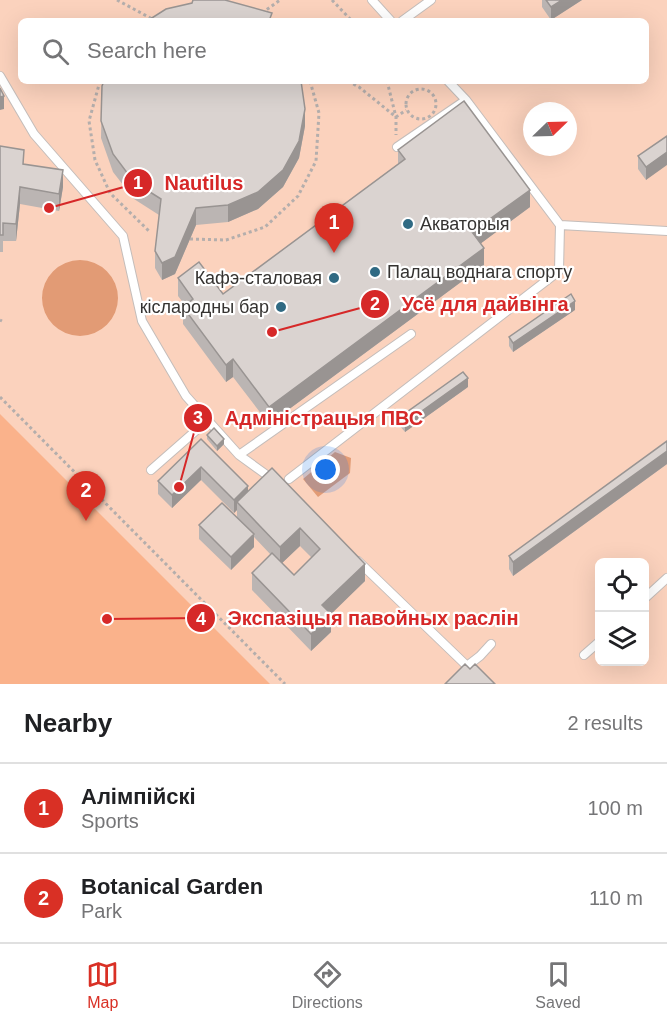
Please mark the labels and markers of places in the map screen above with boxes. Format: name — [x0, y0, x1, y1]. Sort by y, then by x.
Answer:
callout: Nautilus — [123, 164, 256, 202]
pin: 1 — [314, 204, 354, 253]
place label: Акваторыя — [420, 214, 510, 234]
marker: Акваторыя — [401, 217, 415, 231]
place label: Палац воднага спорту — [387, 262, 572, 282]
marker: Палац воднага спорту — [368, 265, 382, 279]
place label: Кафэ-сталовая — [195, 268, 322, 288]
marker: Кафэ-сталовая — [327, 271, 341, 285]
callout: Усё для дайвінга — [360, 285, 581, 323]
place label: кіслародны бар — [140, 297, 269, 317]
marker: кіслародны бар — [274, 300, 288, 314]
callout: Адміністрацыя ПВС — [183, 399, 435, 437]
pin: 2 — [66, 472, 106, 521]
callout: Экспазіцыя павойных раслін — [186, 599, 531, 637]

